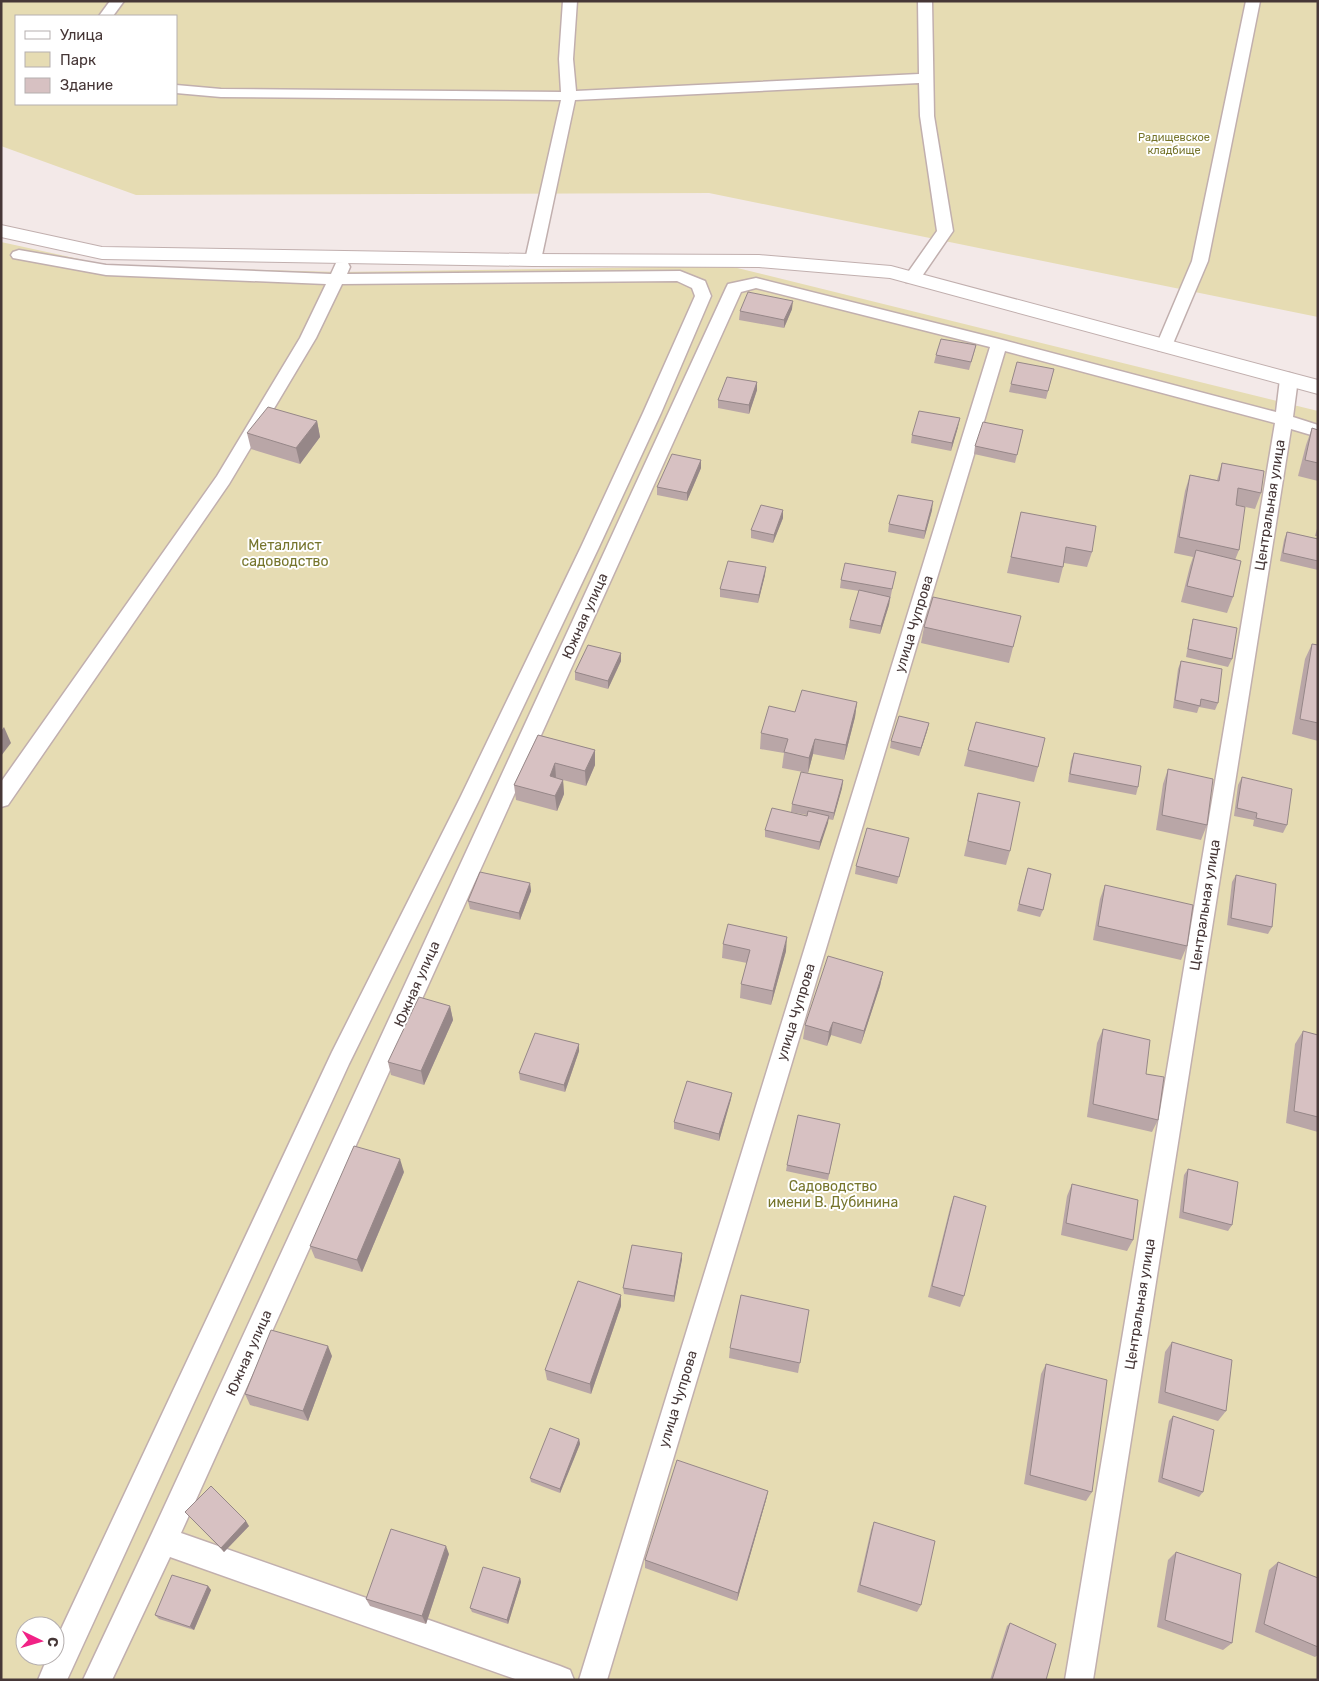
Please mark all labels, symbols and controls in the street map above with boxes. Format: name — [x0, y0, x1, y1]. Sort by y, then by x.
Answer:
legend — [15, 15, 178, 105]
text: Улица — [60, 26, 103, 44]
text: Парк — [60, 51, 96, 69]
text: Здание — [60, 76, 113, 94]
park label: Радищевское кладбище — [1138, 131, 1210, 157]
street label: Центральная улица — [1251, 438, 1289, 572]
park label: Металлист садоводство — [242, 537, 328, 570]
street label: Южная улица — [559, 570, 611, 662]
street label: улица Чупрова — [891, 573, 937, 675]
street label: Центральная улица — [1186, 838, 1224, 972]
street label: Южная улица — [391, 938, 443, 1030]
street label: улица Чупрова — [773, 961, 819, 1063]
park label: Садоводство имени В. Дубинина — [768, 1178, 898, 1211]
street label: Центральная улица — [1121, 1237, 1159, 1371]
street label: Южная улица — [223, 1307, 275, 1399]
street label: улица Чупрова — [655, 1348, 701, 1450]
north arrow — [15, 1616, 65, 1666]
text: С — [44, 1636, 61, 1648]

